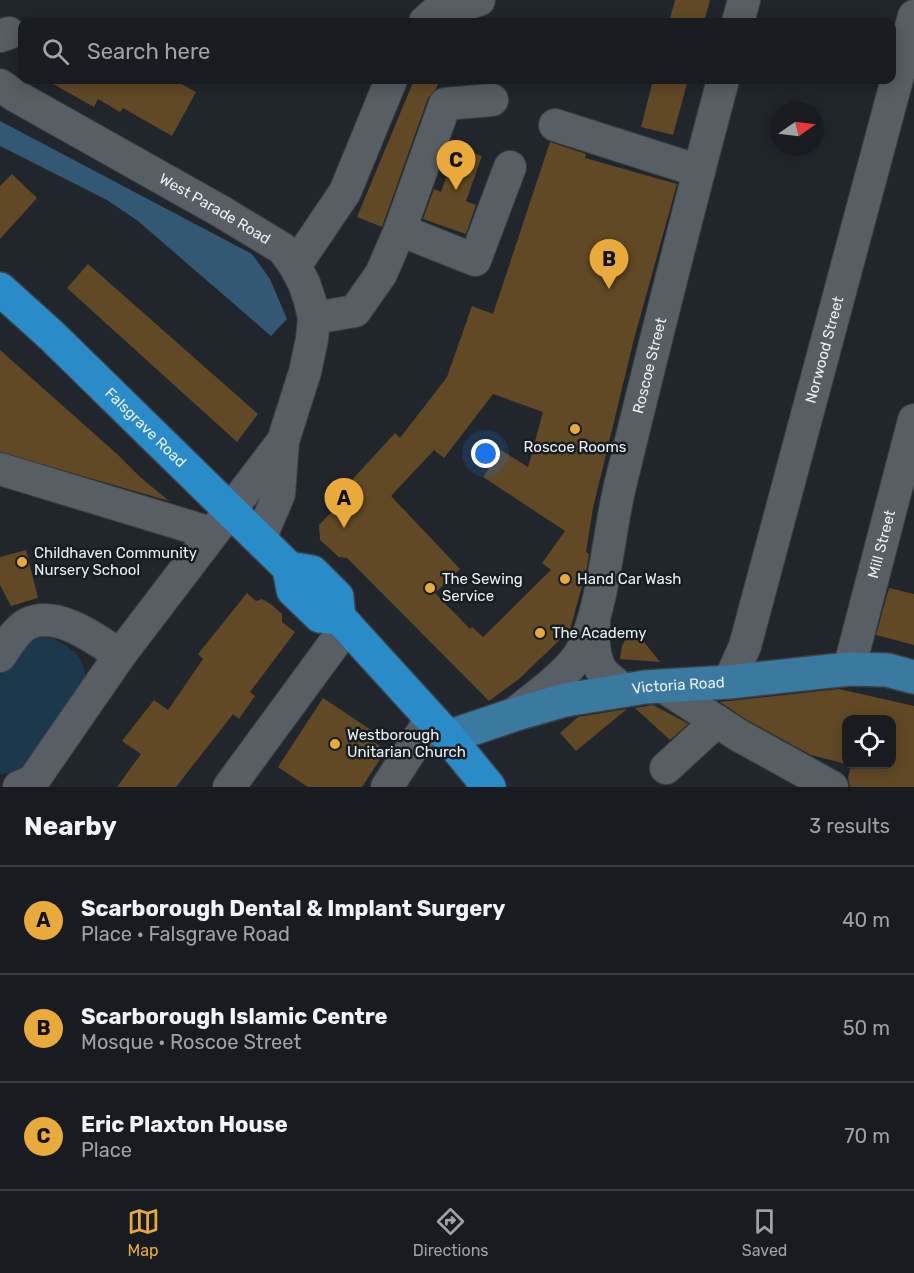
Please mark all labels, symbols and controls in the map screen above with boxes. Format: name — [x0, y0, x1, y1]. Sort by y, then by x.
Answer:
search box — [18, 18, 896, 84]
icon: search — [39, 35, 72, 68]
text: Search here — [87, 38, 210, 65]
north arrow — [770, 102, 824, 156]
pin: C — [436, 140, 476, 190]
street label: West Parade Road — [156, 170, 274, 248]
pin: B — [590, 240, 628, 289]
street label: Norwood Street — [802, 294, 847, 405]
street label: Roscoe Street — [629, 316, 670, 416]
street label: Falsgrave Road — [101, 384, 190, 471]
marker: Roscoe Rooms — [568, 422, 582, 436]
place label: Roscoe Rooms — [524, 438, 627, 456]
your location — [471, 439, 500, 468]
pin: A — [324, 478, 364, 528]
street label: Mill Street — [864, 508, 899, 580]
place label: Childhaven Community Nursery School — [34, 544, 197, 579]
marker: Childhaven Community Nursery School — [15, 555, 29, 569]
place label: The Sewing Service — [442, 570, 523, 605]
place label: Hand Car Wash — [577, 570, 682, 588]
marker: Hand Car Wash — [558, 572, 572, 586]
marker: The Sewing Service — [423, 581, 437, 595]
place label: The Academy — [552, 624, 646, 642]
marker: The Academy — [533, 626, 547, 640]
street label: Victoria Road — [630, 673, 725, 698]
map controls — [842, 715, 896, 769]
button: locate — [842, 715, 896, 769]
place label: Westborough Unitarian Church — [347, 726, 466, 761]
marker: Westborough Unitarian Church — [328, 737, 342, 751]
text: Nearby — [24, 811, 117, 842]
text: 3 results — [809, 814, 890, 838]
text: Scarborough Dental & Implant Surgery — [81, 895, 505, 922]
text: A — [36, 908, 51, 932]
text: 40 m — [842, 908, 890, 932]
text: Place · Falsgrave Road — [81, 922, 290, 946]
text: Scarborough Islamic Centre — [81, 1003, 388, 1030]
text: B — [36, 1016, 51, 1040]
text: 50 m — [843, 1016, 890, 1040]
text: Mosque · Roscoe Street — [81, 1030, 301, 1054]
text: Eric Plaxton House — [81, 1111, 288, 1138]
text: C — [36, 1124, 51, 1148]
text: 70 m — [844, 1124, 890, 1148]
text: Place — [81, 1138, 132, 1162]
tab: Map — [127, 1205, 160, 1260]
tab: Directions — [413, 1205, 489, 1260]
tab: Saved — [742, 1205, 787, 1260]

